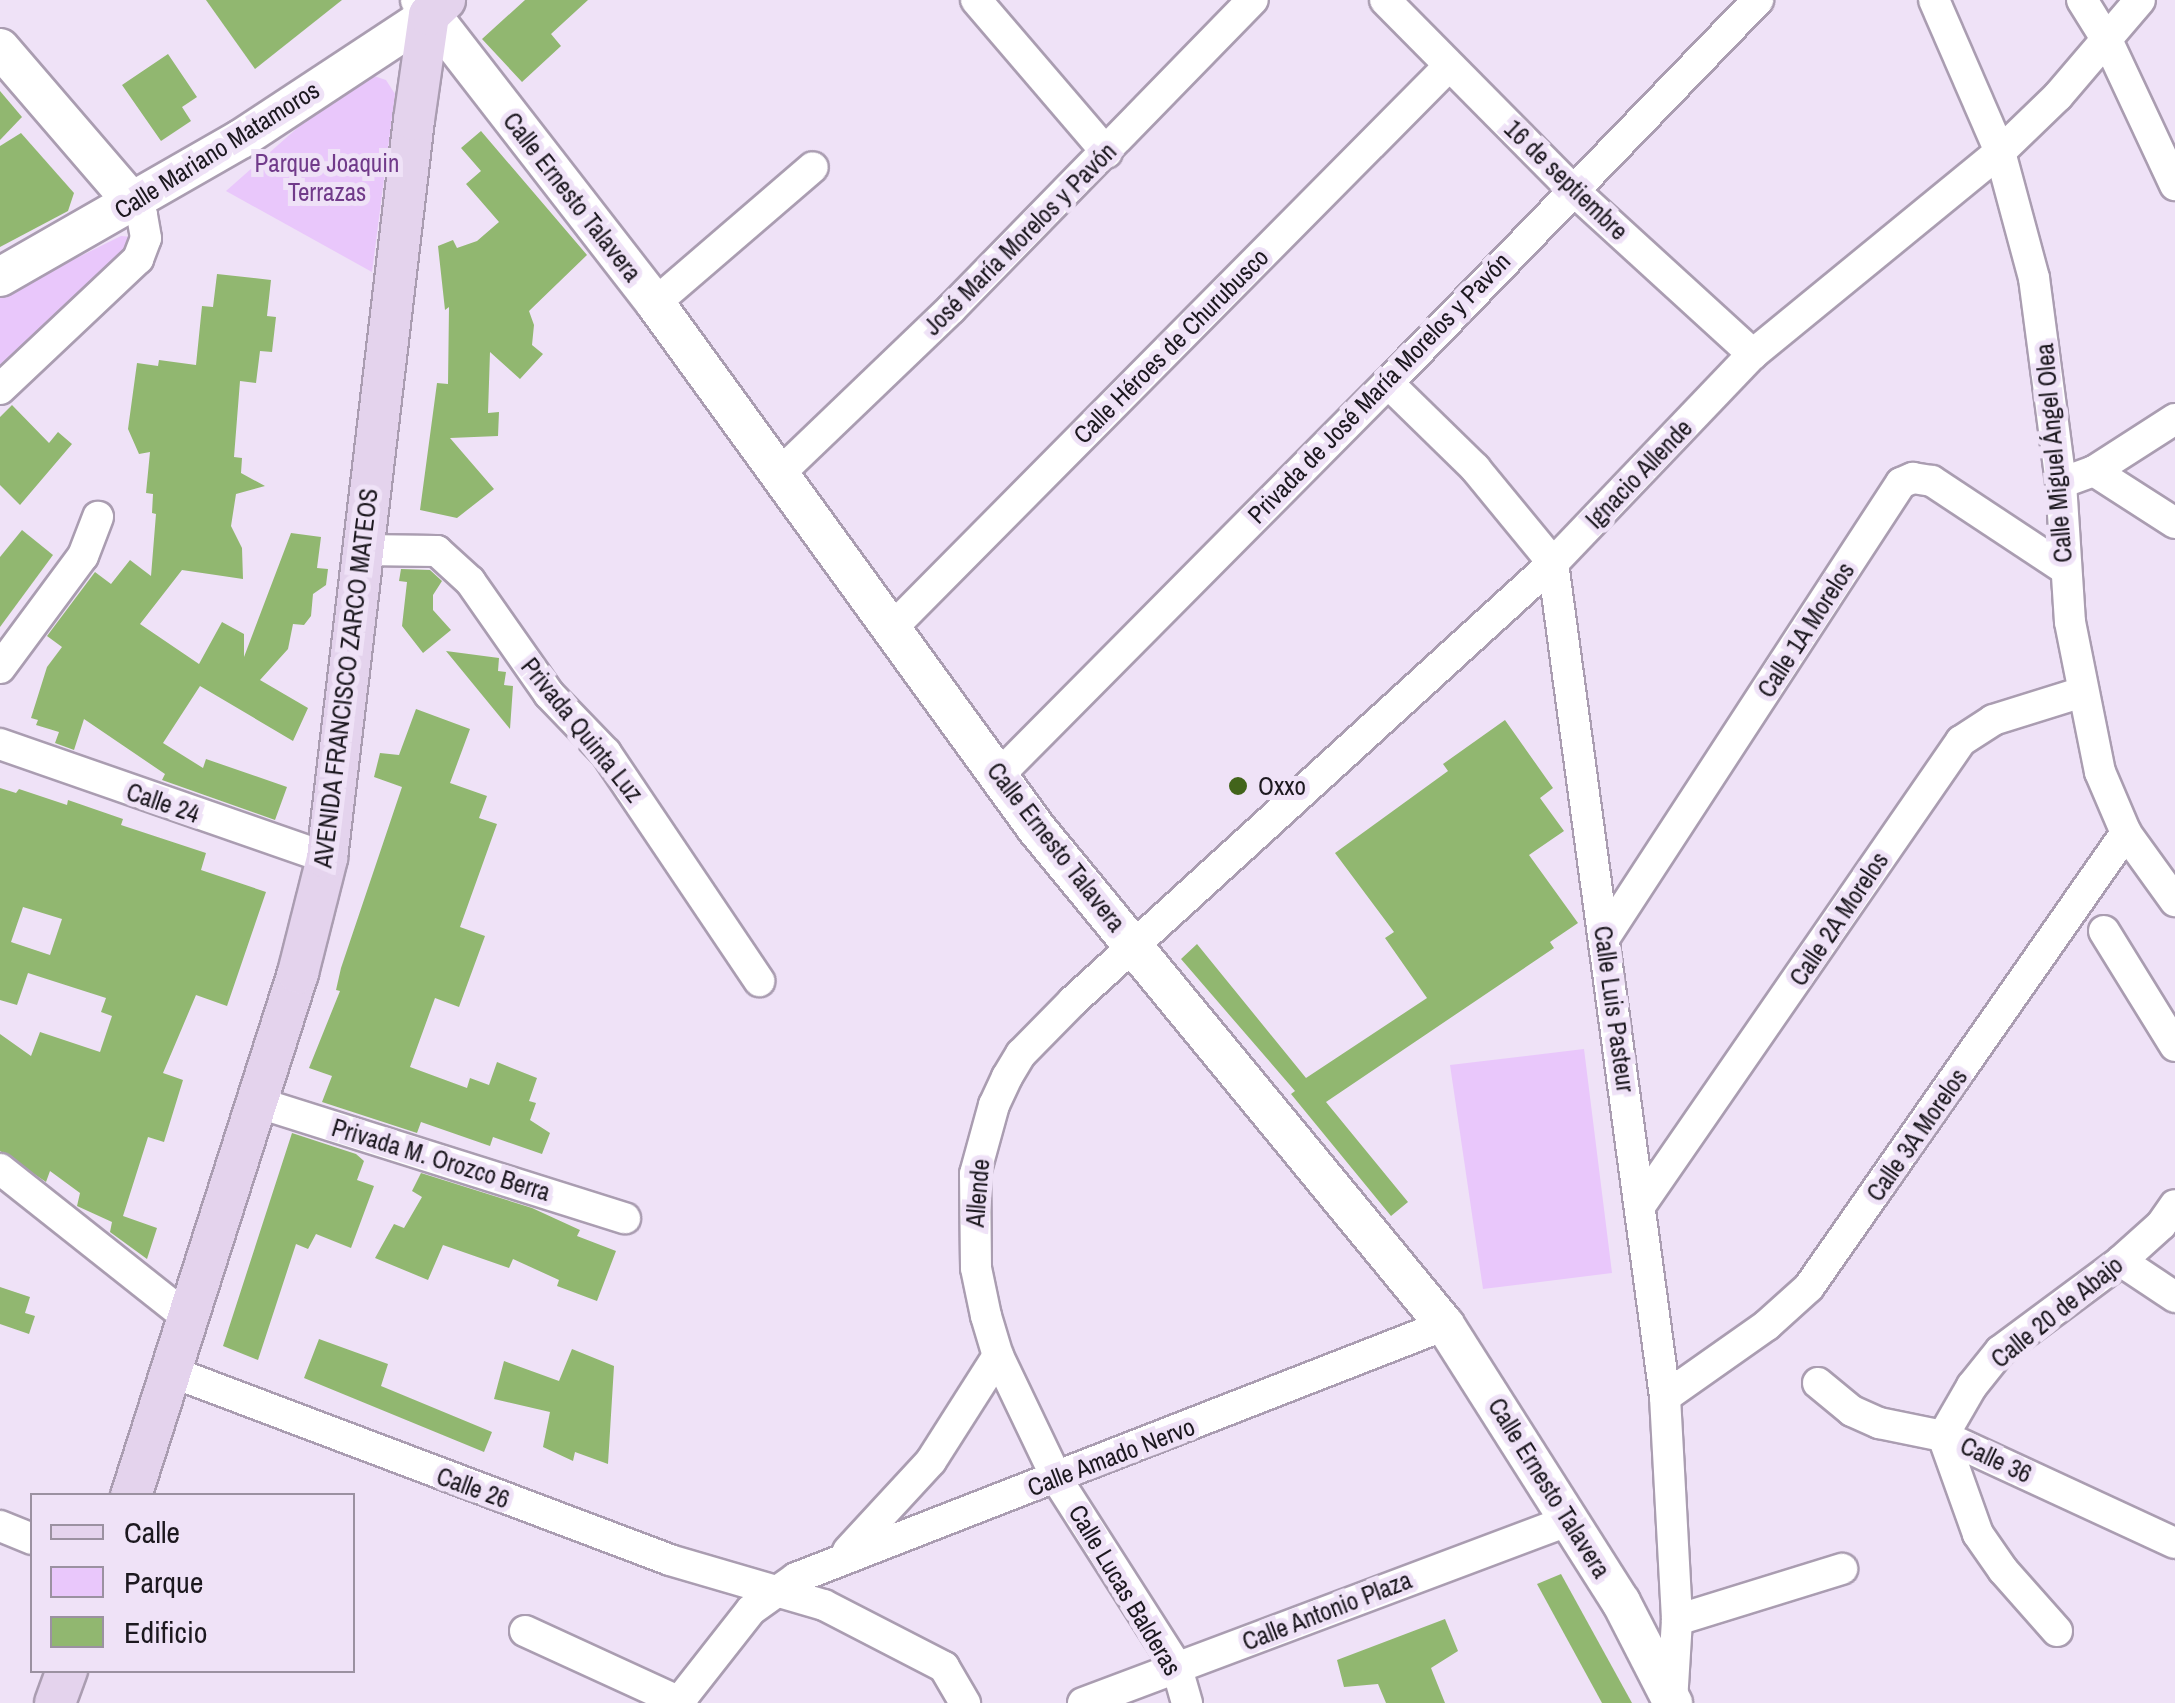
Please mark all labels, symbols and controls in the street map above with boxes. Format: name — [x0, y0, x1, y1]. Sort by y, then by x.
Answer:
street label: Calle Mariano Matamoros — [109, 75, 325, 225]
street label: Calle Ernesto Talavera — [497, 106, 647, 288]
street label: 16 de septiembre — [1498, 114, 1634, 246]
street label: José María Morelos y Pavón — [918, 137, 1122, 341]
park label: Parque Joaquin Terrazas — [255, 149, 399, 208]
street label: Calle Héroes de Churubusco — [1067, 242, 1275, 450]
street label: Privada de José María Morelos y Pavón — [1242, 246, 1516, 530]
street label: Calle Miguel Ángel Olea — [2029, 342, 2079, 564]
street label: Ignacio Allende — [1579, 413, 1699, 535]
street label: AVENIDA FRANCISCO ZARCO MATEOS — [308, 486, 384, 870]
street label: Calle 1A Morelos — [1751, 556, 1861, 704]
street label: Privada Quinta Luz — [515, 652, 649, 808]
street label: Calle Ernesto Talavera — [981, 756, 1131, 938]
place label: Oxxo — [1258, 771, 1306, 801]
marker: Oxxo — [1227, 775, 1249, 797]
street label: Calle 24 — [123, 777, 203, 829]
street label: Calle 2A Morelos — [1783, 846, 1895, 992]
street label: Calle Luis Pasteur — [1587, 924, 1641, 1094]
street label: Calle 3A Morelos — [1860, 1062, 1974, 1208]
street label: Privada M. Orozco Berra — [328, 1113, 554, 1207]
street label: Allende — [960, 1158, 996, 1228]
street label: Calle 20 de Abajo — [1985, 1249, 2129, 1375]
street label: Calle Ernesto Talavera — [1482, 1392, 1616, 1584]
street label: Calle Amado Nervo — [1023, 1411, 1199, 1503]
street label: Calle 36 — [1956, 1431, 2036, 1489]
street label: Calle 26 — [433, 1461, 513, 1515]
legend — [30, 1493, 355, 1673]
street label: Calle Lucas Balderas — [1062, 1499, 1188, 1681]
text: Calle — [124, 1512, 180, 1552]
text: Parque — [124, 1562, 203, 1602]
street label: Calle Antonio Plaza — [1238, 1565, 1416, 1657]
text: Edificio — [124, 1612, 207, 1652]

